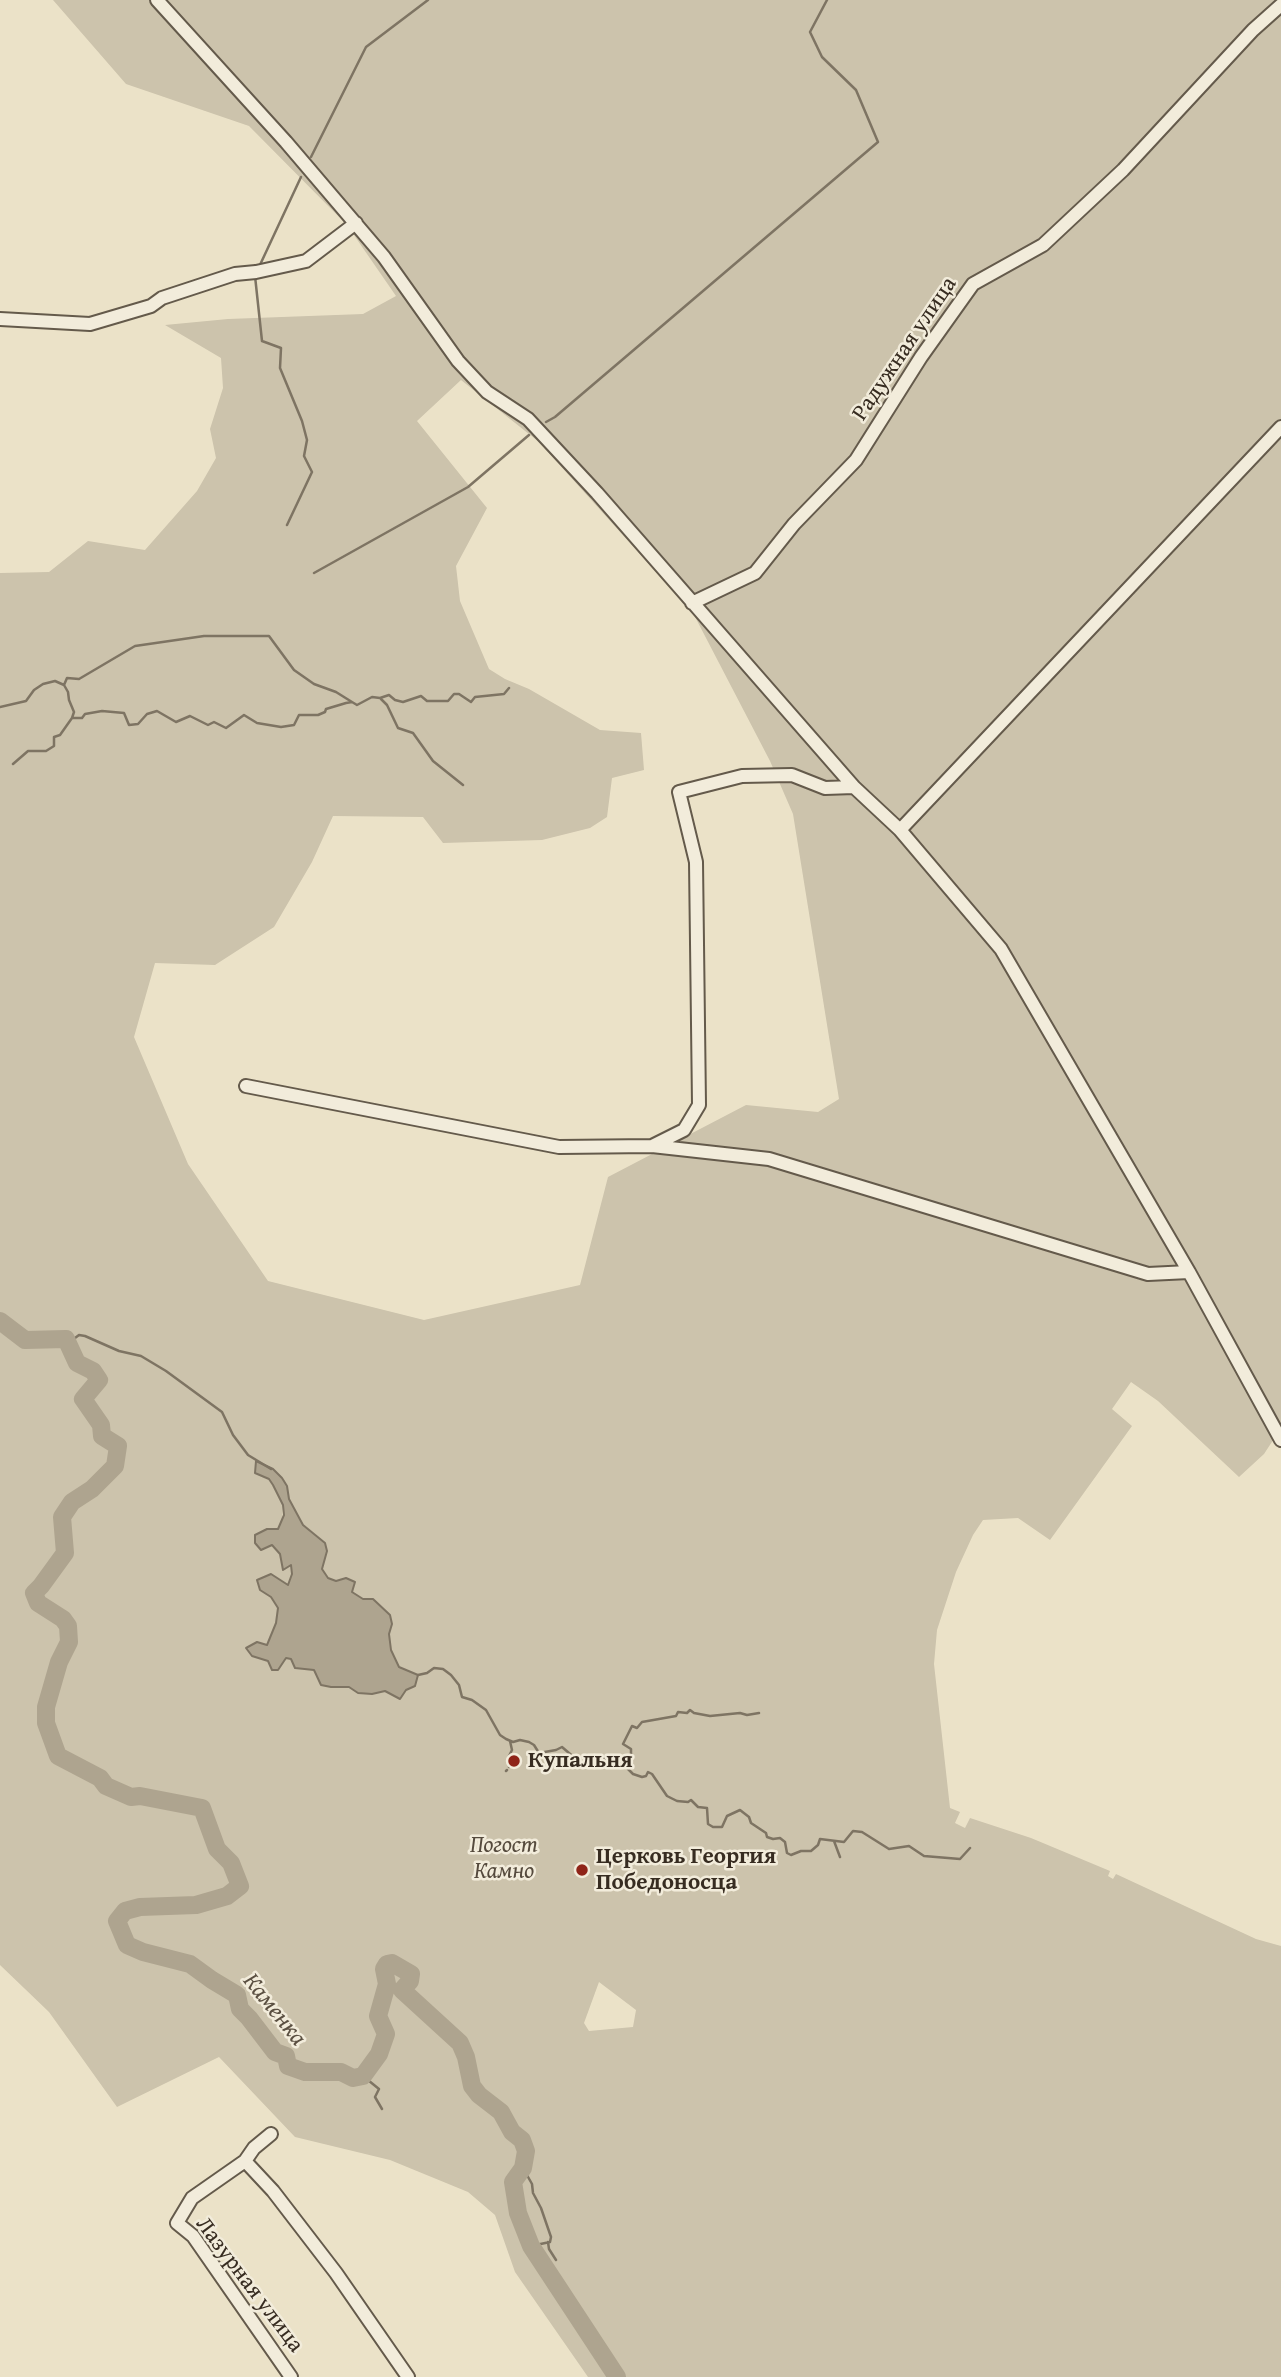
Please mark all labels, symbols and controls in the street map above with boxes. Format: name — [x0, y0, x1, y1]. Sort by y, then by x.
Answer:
street label: Радужная улица — [847, 272, 963, 426]
place label: Купальня — [528, 1747, 633, 1775]
marker: Купальня — [506, 1753, 522, 1769]
park label: Погост Камно — [470, 1832, 538, 1886]
place label: Церковь Георгия Победоносца — [596, 1843, 776, 1897]
marker: Церковь Георгия Победоносца — [574, 1862, 590, 1878]
water label: Каменка — [236, 1968, 312, 2052]
street label: Лазурная улица — [189, 2212, 309, 2358]

